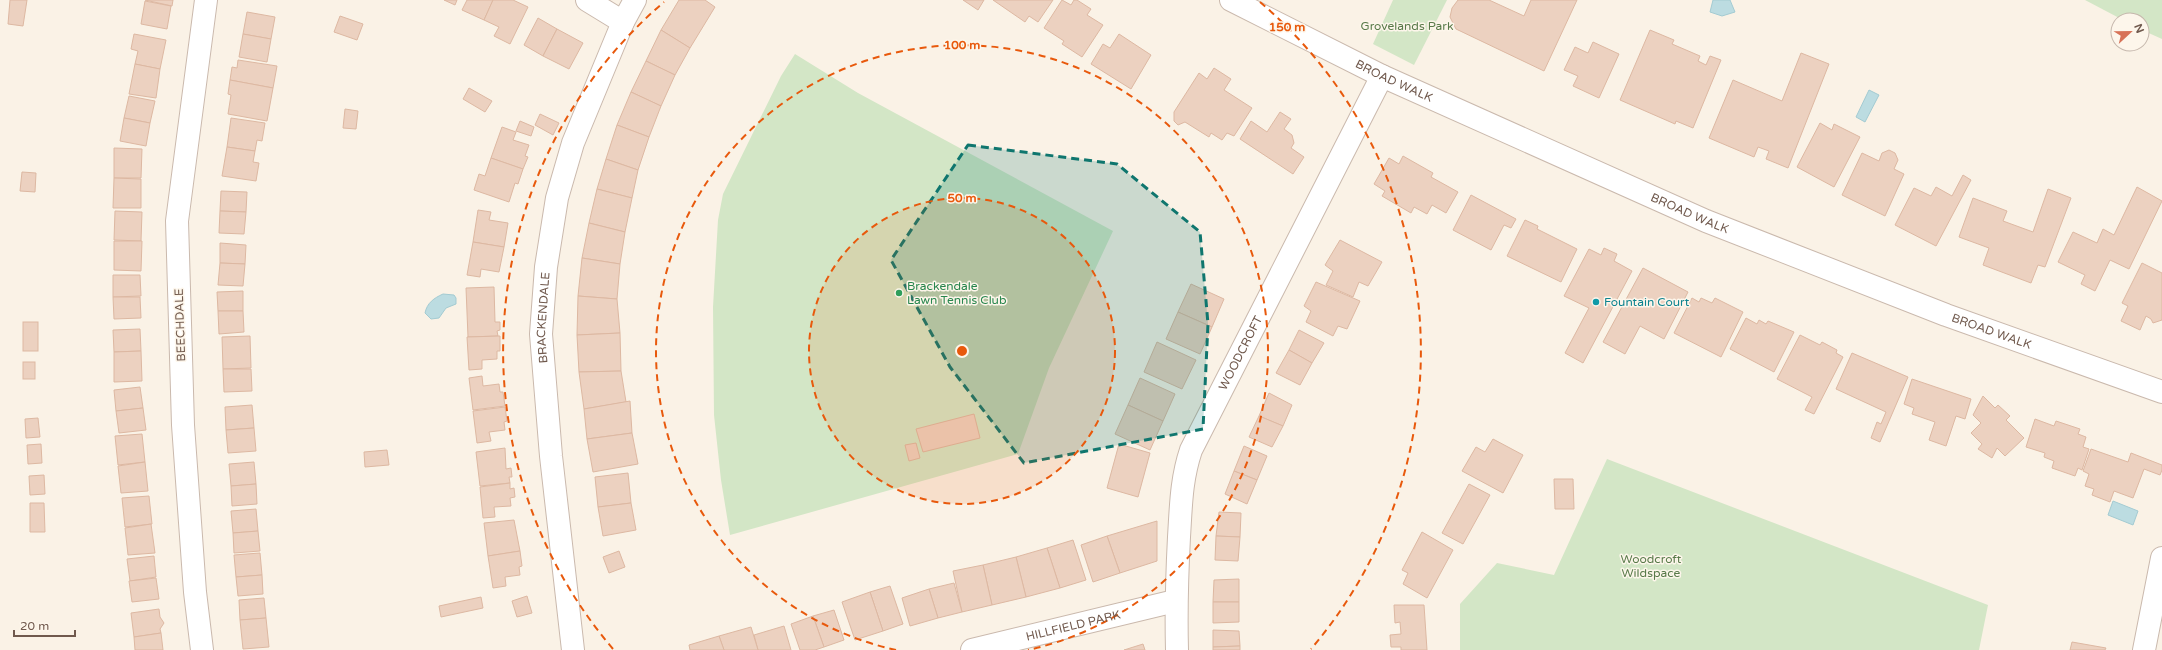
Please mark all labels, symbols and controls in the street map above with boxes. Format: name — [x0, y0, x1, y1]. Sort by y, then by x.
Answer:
north arrow — [2110, 12, 2150, 52]
park label: Grovelands Park — [1361, 19, 1454, 33]
text: 150 m — [1269, 20, 1305, 34]
text: N — [2131, 22, 2146, 35]
text: 100 m — [944, 38, 980, 52]
street label: BROAD WALK — [1353, 57, 1435, 105]
street label: BROAD WALK — [1649, 190, 1731, 236]
text: 50 m — [947, 191, 977, 205]
street label: BRACKENDALE — [534, 271, 553, 364]
place label: Brackendale Lawn Tennis Club — [907, 279, 1007, 307]
street label: BEECHDALE — [172, 288, 188, 362]
marker: Brackendale Lawn Tennis Club — [894, 288, 904, 298]
place label: Fountain Court — [1604, 295, 1690, 309]
marker: Fountain Court — [1591, 297, 1601, 307]
street label: BROAD WALK — [1950, 311, 2033, 352]
street label: WOODCROFT — [1216, 313, 1266, 393]
centre of rings — [955, 344, 969, 358]
park label: Woodcroft Wildspace — [1621, 552, 1682, 580]
street label: HILLFIELD PARK — [1024, 607, 1122, 644]
scale bar — [14, 612, 75, 638]
text: 20 m — [20, 619, 49, 633]

